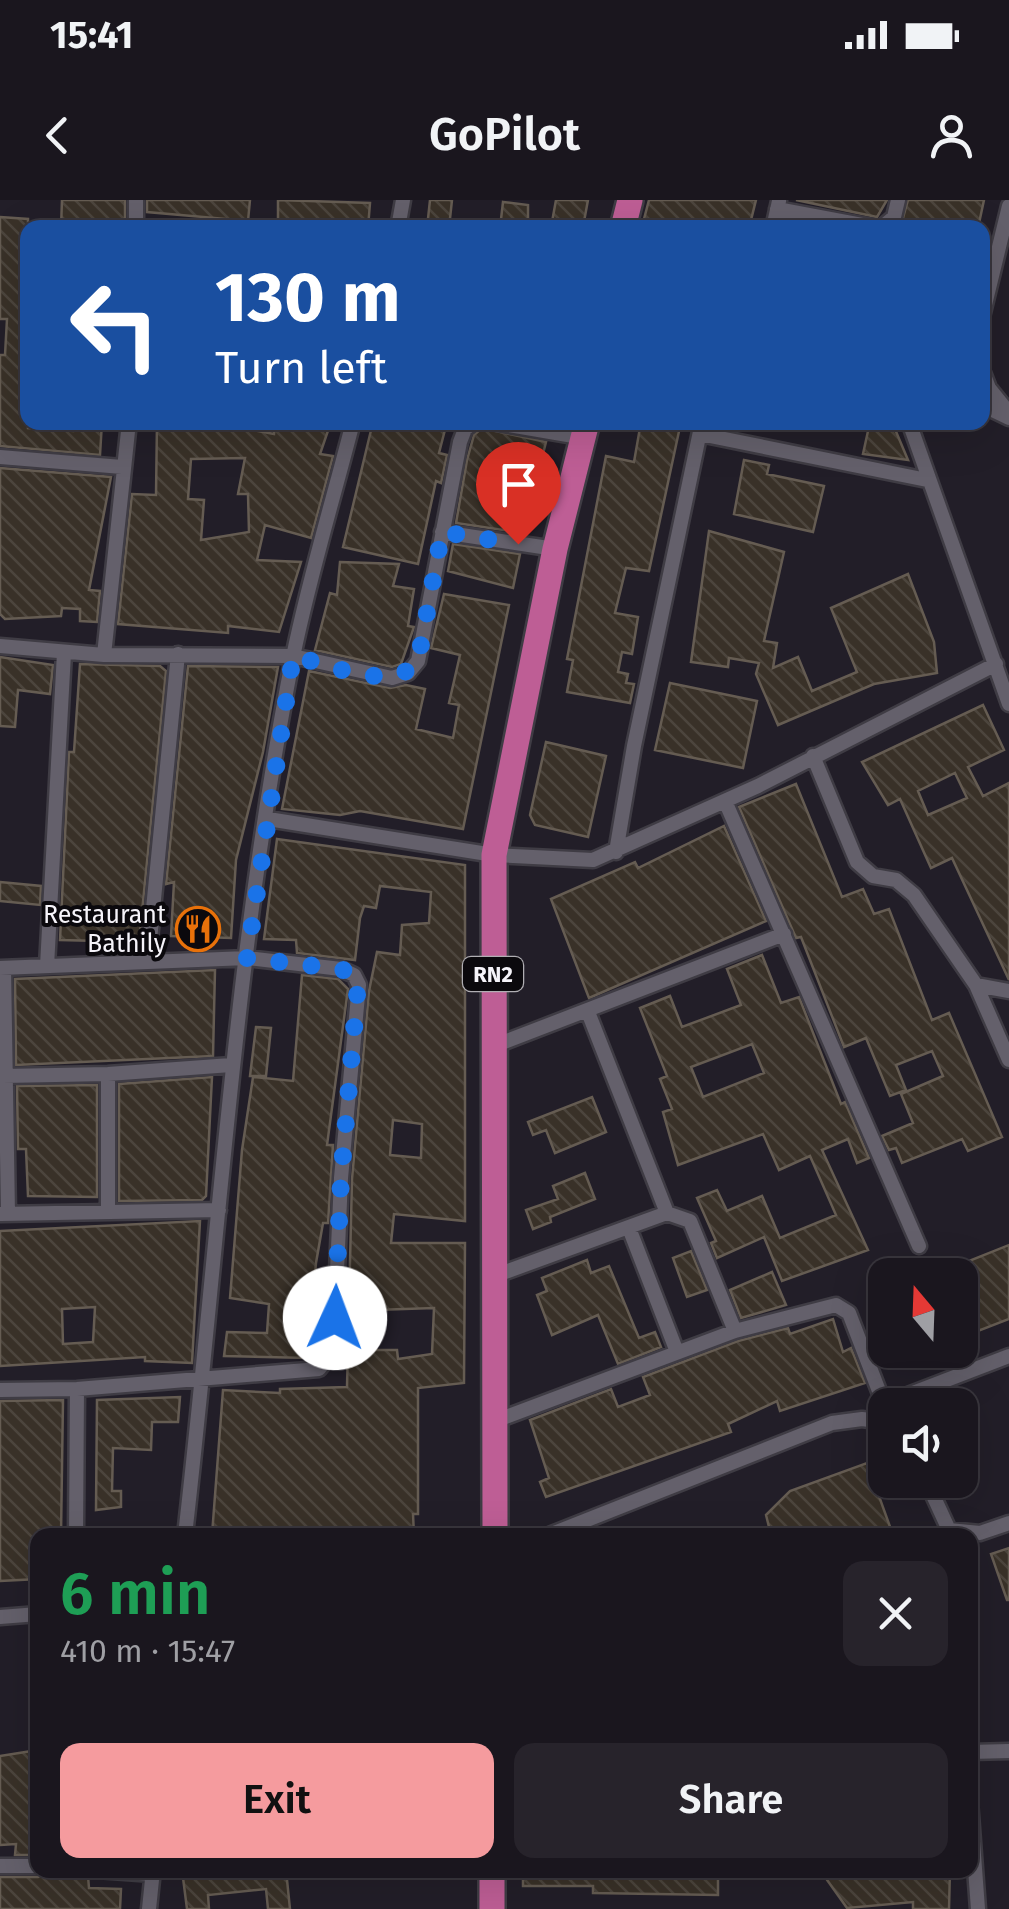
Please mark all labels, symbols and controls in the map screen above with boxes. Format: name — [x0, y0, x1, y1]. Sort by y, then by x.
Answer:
text: 15:41 — [50, 12, 133, 58]
icon: back — [30, 108, 85, 163]
text: GoPilot — [429, 108, 580, 162]
icon: person — [924, 108, 979, 163]
text: 130 m — [215, 256, 401, 340]
icon: left — [50, 260, 180, 390]
text: Turn left — [215, 341, 387, 395]
pin — [476, 442, 561, 545]
icon: arrive — [491, 457, 546, 512]
place label: Restaurant Bathily — [43, 900, 167, 959]
restaurant icon: Restaurant Bathily — [175, 906, 221, 952]
road number: RN2 — [463, 957, 523, 991]
north arrow — [868, 1258, 978, 1368]
map controls — [868, 1258, 978, 1498]
position arrow — [283, 1266, 387, 1370]
button: sound — [868, 1388, 978, 1498]
text: 6 min — [60, 1558, 211, 1630]
button: close — [843, 1561, 948, 1666]
text: 410 m · 15:47 — [60, 1632, 235, 1670]
button: Exit — [60, 1743, 494, 1858]
button: Share — [514, 1743, 948, 1858]

